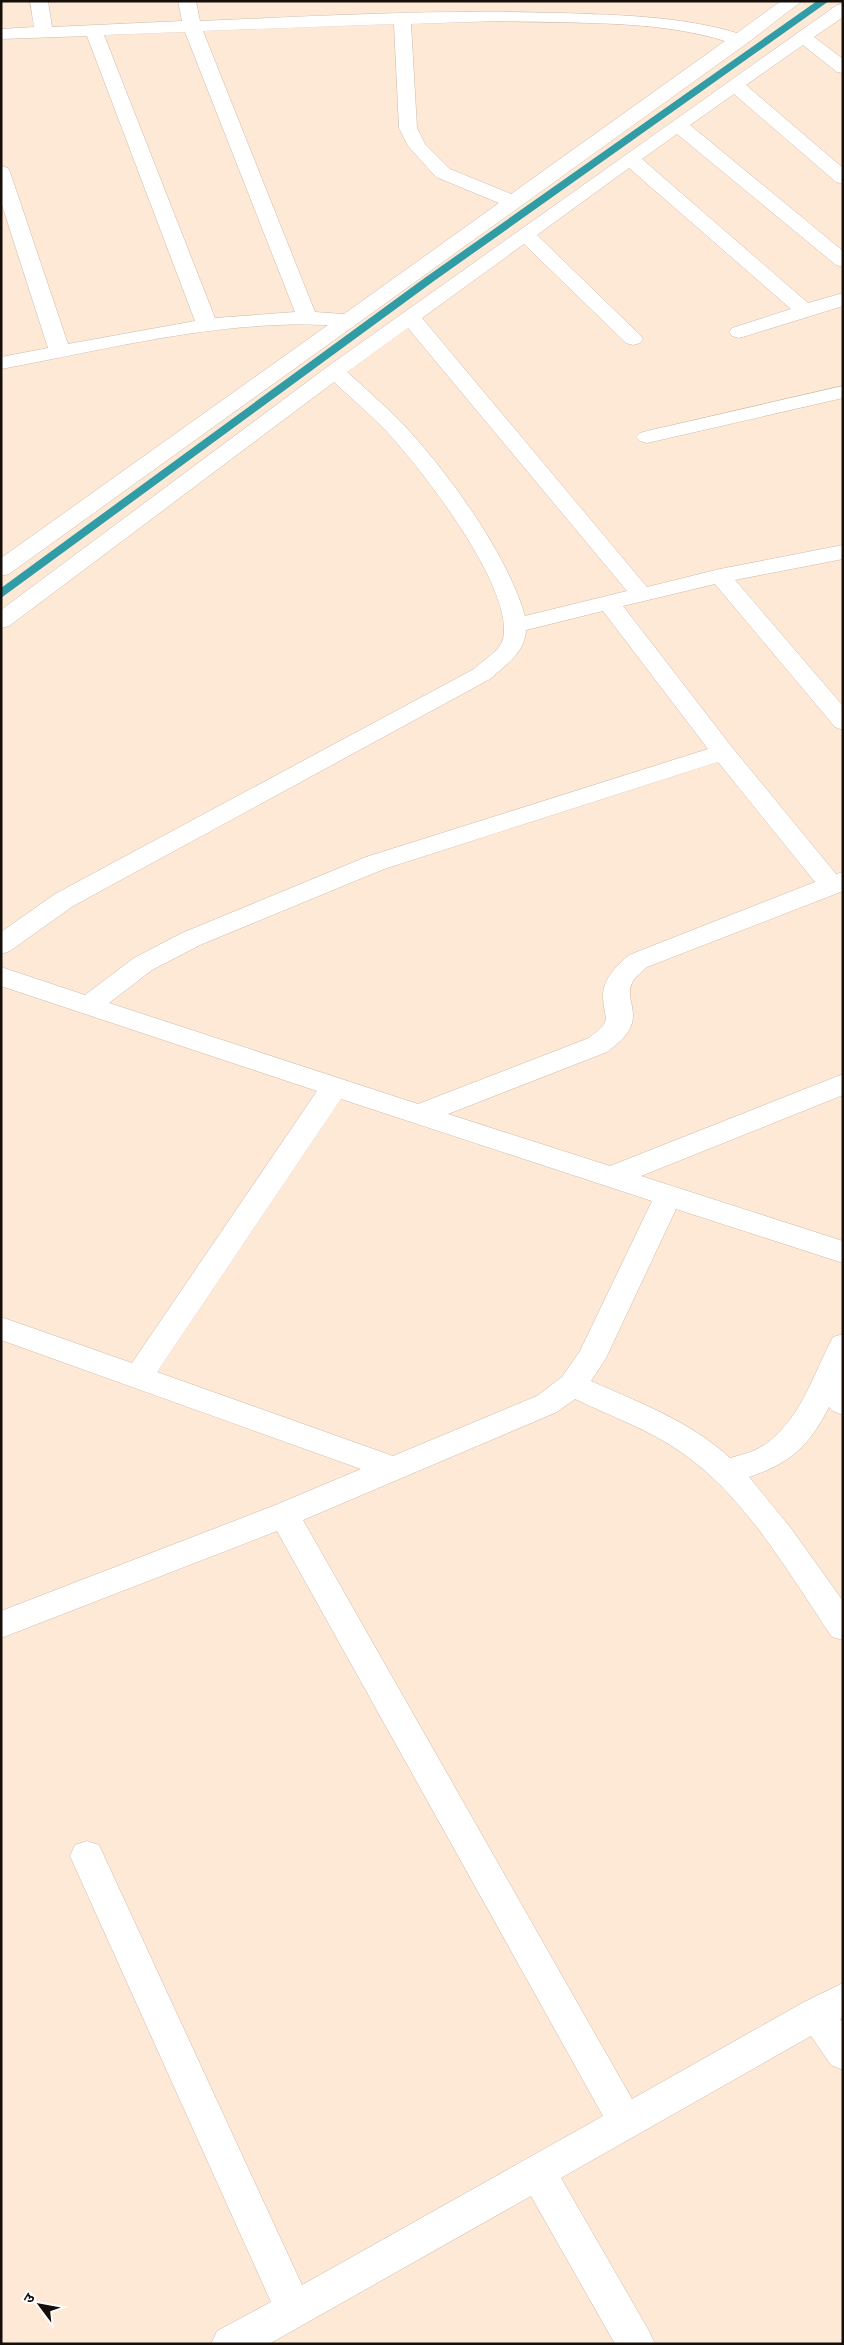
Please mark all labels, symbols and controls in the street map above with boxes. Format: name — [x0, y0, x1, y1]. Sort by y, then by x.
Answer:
north arrow — [15, 2280, 65, 2330]
text: उ — [20, 2290, 38, 2306]

